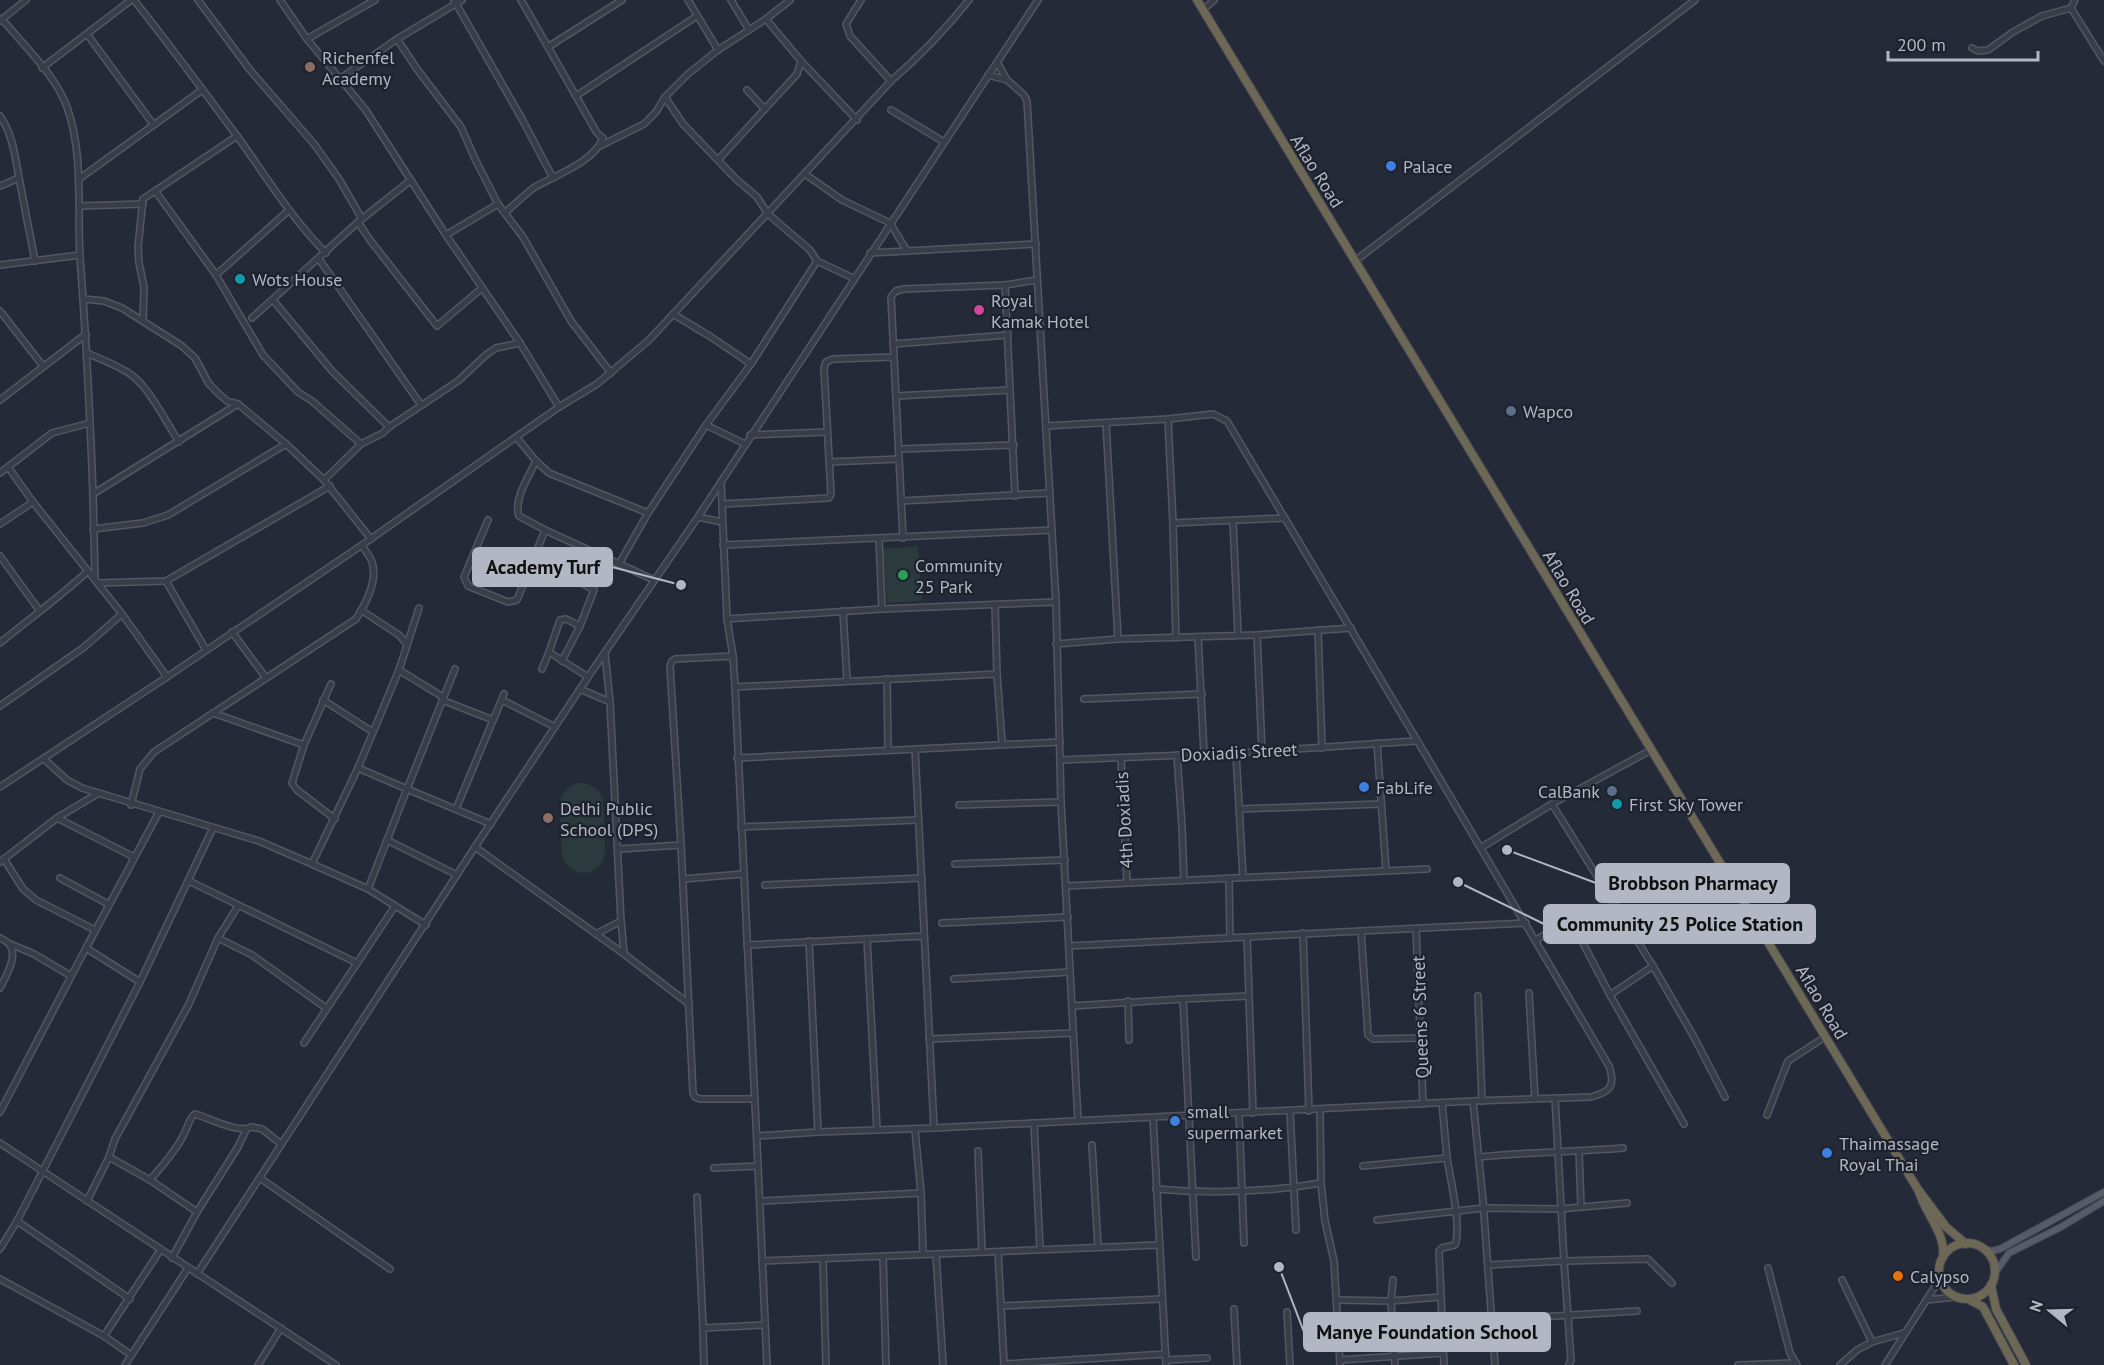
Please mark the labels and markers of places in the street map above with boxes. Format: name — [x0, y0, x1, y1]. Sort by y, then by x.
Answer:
place label: Richenfel Academy — [322, 46, 395, 90]
marker: Richenfel Academy — [303, 60, 317, 74]
place label: Palace — [1403, 155, 1452, 178]
marker: Palace — [1384, 159, 1398, 173]
place label: Wots House — [252, 268, 342, 291]
marker: Wots House — [233, 272, 247, 286]
place label: Royal Kamak Hotel — [991, 289, 1090, 333]
marker: Royal Kamak Hotel — [972, 303, 986, 317]
place label: Wapco — [1523, 400, 1573, 423]
marker: Wapco — [1504, 404, 1518, 418]
callout: Academy Turf — [473, 548, 612, 586]
place label: Community 25 Park — [915, 554, 1003, 598]
marker: Community 25 Park — [896, 568, 910, 582]
place label: FabLife — [1376, 776, 1433, 799]
marker: FabLife — [1357, 780, 1371, 794]
place label: CalBank — [1538, 780, 1600, 803]
marker: CalBank — [1605, 784, 1619, 798]
place label: First Sky Tower — [1629, 793, 1743, 816]
place label: Delhi Public School (DPS) — [560, 797, 658, 841]
marker: First Sky Tower — [1610, 797, 1624, 811]
marker: Delhi Public School (DPS) — [541, 811, 555, 825]
callout: Brobbson Pharmacy — [1596, 864, 1789, 902]
callout: Community 25 Police Station — [1544, 905, 1815, 943]
place label: small supermarket — [1187, 1100, 1283, 1144]
marker: small supermarket — [1168, 1114, 1182, 1128]
place label: Thaimassage Royal Thai — [1839, 1132, 1939, 1176]
marker: Thaimassage Royal Thai — [1820, 1146, 1834, 1160]
place label: Calypso — [1910, 1265, 1970, 1288]
marker: Calypso — [1891, 1269, 1905, 1283]
callout: Manye Foundation School — [1304, 1313, 1550, 1351]

